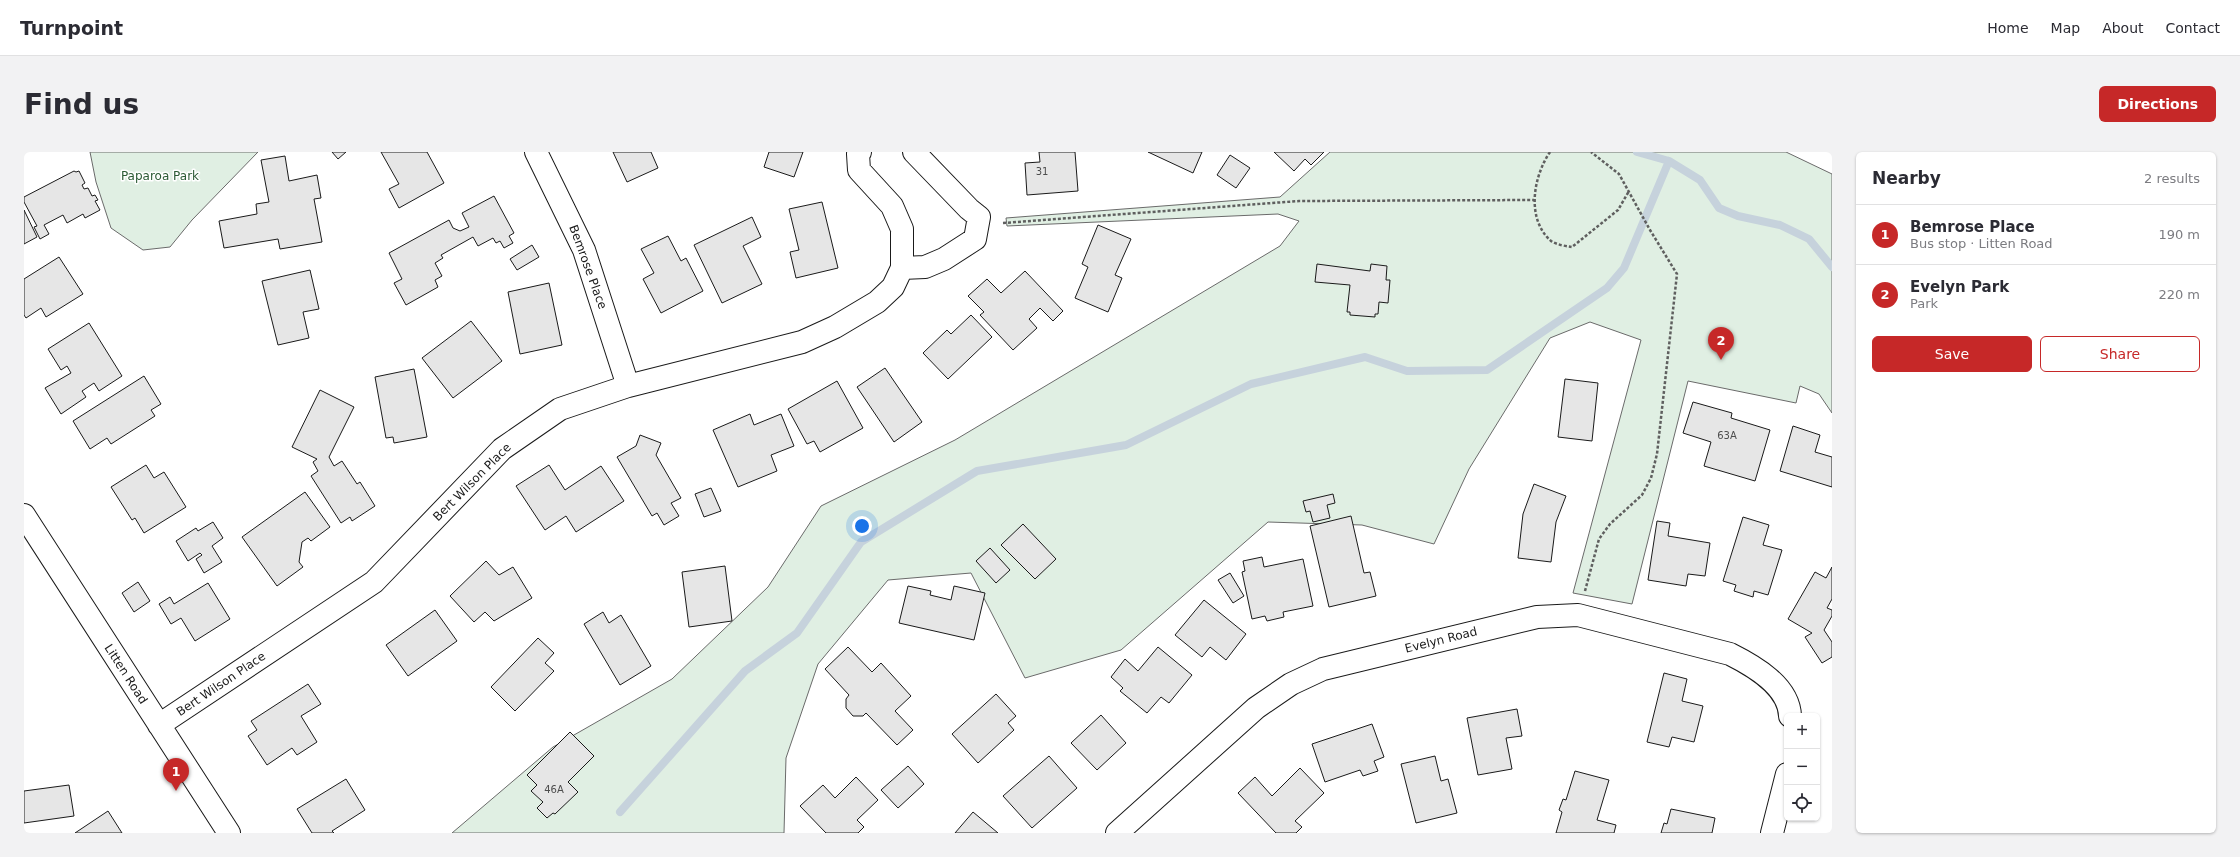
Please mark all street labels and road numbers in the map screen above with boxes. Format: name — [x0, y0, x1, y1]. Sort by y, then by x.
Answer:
street label: Bemrose Place — [566, 223, 610, 311]
street label: Bert Wilson Place — [430, 440, 514, 524]
street label: Evelyn Road — [1403, 624, 1479, 656]
street label: Litten Road — [102, 642, 150, 706]
street label: Bert Wilson Place — [174, 649, 268, 719]

